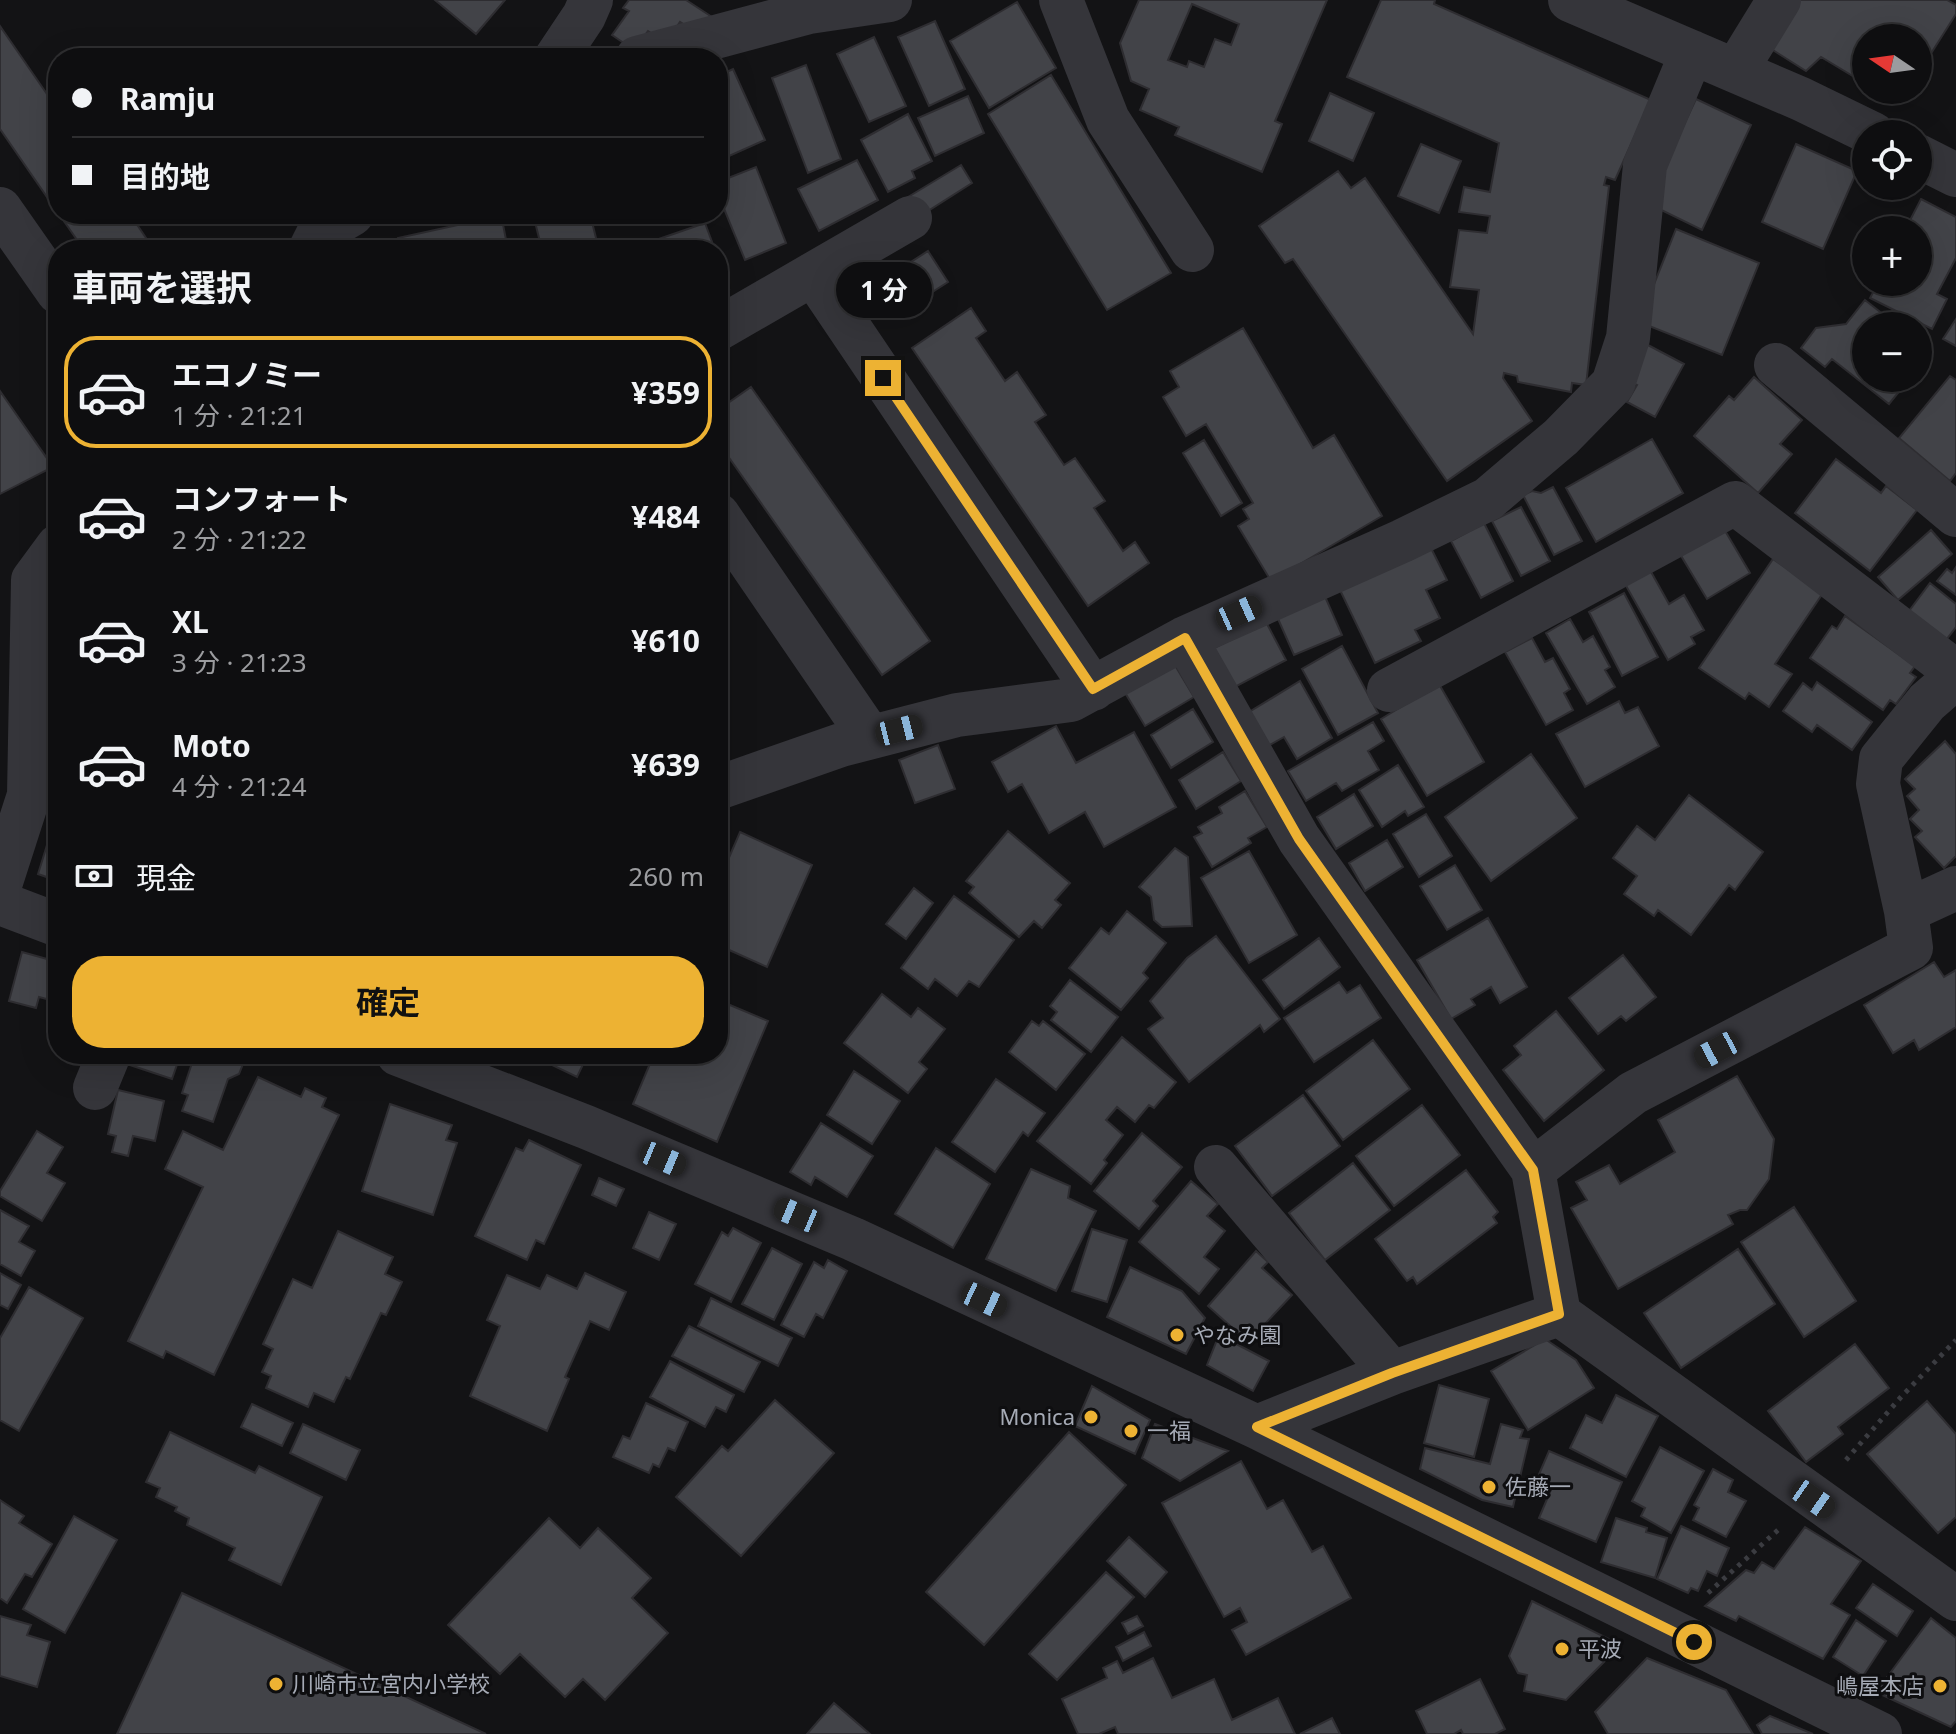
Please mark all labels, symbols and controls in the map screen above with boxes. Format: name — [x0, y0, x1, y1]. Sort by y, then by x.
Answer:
north arrow — [1852, 24, 1932, 104]
map controls — [1852, 24, 1932, 392]
text: Ramju — [120, 78, 215, 119]
button: locate — [1852, 120, 1932, 200]
text: 目的地 — [120, 156, 210, 197]
button: + — [1852, 216, 1932, 296]
callout: 1 分 — [835, 262, 931, 318]
text: 車両を選択 — [72, 263, 252, 312]
text: 1 分 — [860, 272, 908, 308]
button: − — [1852, 312, 1932, 392]
text: エコノミー — [172, 354, 322, 395]
icon: car — [76, 356, 148, 428]
route end — [865, 360, 901, 396]
text: ¥359 — [631, 372, 700, 413]
text: 1 分 · 21:21 — [172, 397, 307, 433]
text: コンフォート — [172, 478, 351, 519]
icon: car — [76, 480, 148, 552]
text: ¥484 — [631, 496, 700, 537]
text: 2 分 · 21:22 — [172, 521, 307, 557]
car — [1212, 592, 1266, 634]
text: XL — [172, 601, 209, 642]
icon: car — [76, 604, 148, 676]
text: ¥610 — [631, 620, 700, 661]
text: 3 分 · 21:23 — [172, 644, 307, 680]
car — [873, 713, 925, 747]
text: Moto — [172, 725, 251, 766]
icon: car — [76, 728, 148, 800]
text: ¥639 — [631, 744, 700, 785]
text: 4 分 · 21:24 — [172, 768, 307, 804]
icon: cash — [72, 854, 116, 898]
text: 現金 — [136, 857, 196, 898]
text: 260 m — [628, 858, 704, 894]
button: 確定 — [72, 956, 704, 1048]
car — [1690, 1028, 1744, 1072]
car — [636, 1139, 690, 1179]
car — [770, 1195, 824, 1235]
car — [957, 1279, 1011, 1321]
place label: やなみ園 — [1193, 1319, 1281, 1349]
marker: やなみ園 — [1168, 1326, 1186, 1344]
place label: Monica — [1000, 1401, 1075, 1431]
marker: Monica — [1082, 1408, 1100, 1426]
place label: 一福 — [1147, 1415, 1191, 1445]
marker: 一福 — [1122, 1422, 1140, 1440]
place label: 佐藤一 — [1505, 1471, 1571, 1501]
car — [1786, 1475, 1840, 1523]
marker: 佐藤一 — [1480, 1478, 1498, 1496]
route start — [1676, 1624, 1712, 1660]
place label: 平波 — [1578, 1633, 1622, 1663]
marker: 平波 — [1553, 1640, 1571, 1658]
place label: 川崎市立宮内小学校 — [292, 1668, 490, 1698]
place label: 嶋屋本店 — [1836, 1670, 1924, 1700]
marker: 川崎市立宮内小学校 — [267, 1675, 285, 1693]
marker: 嶋屋本店 — [1931, 1677, 1949, 1695]

